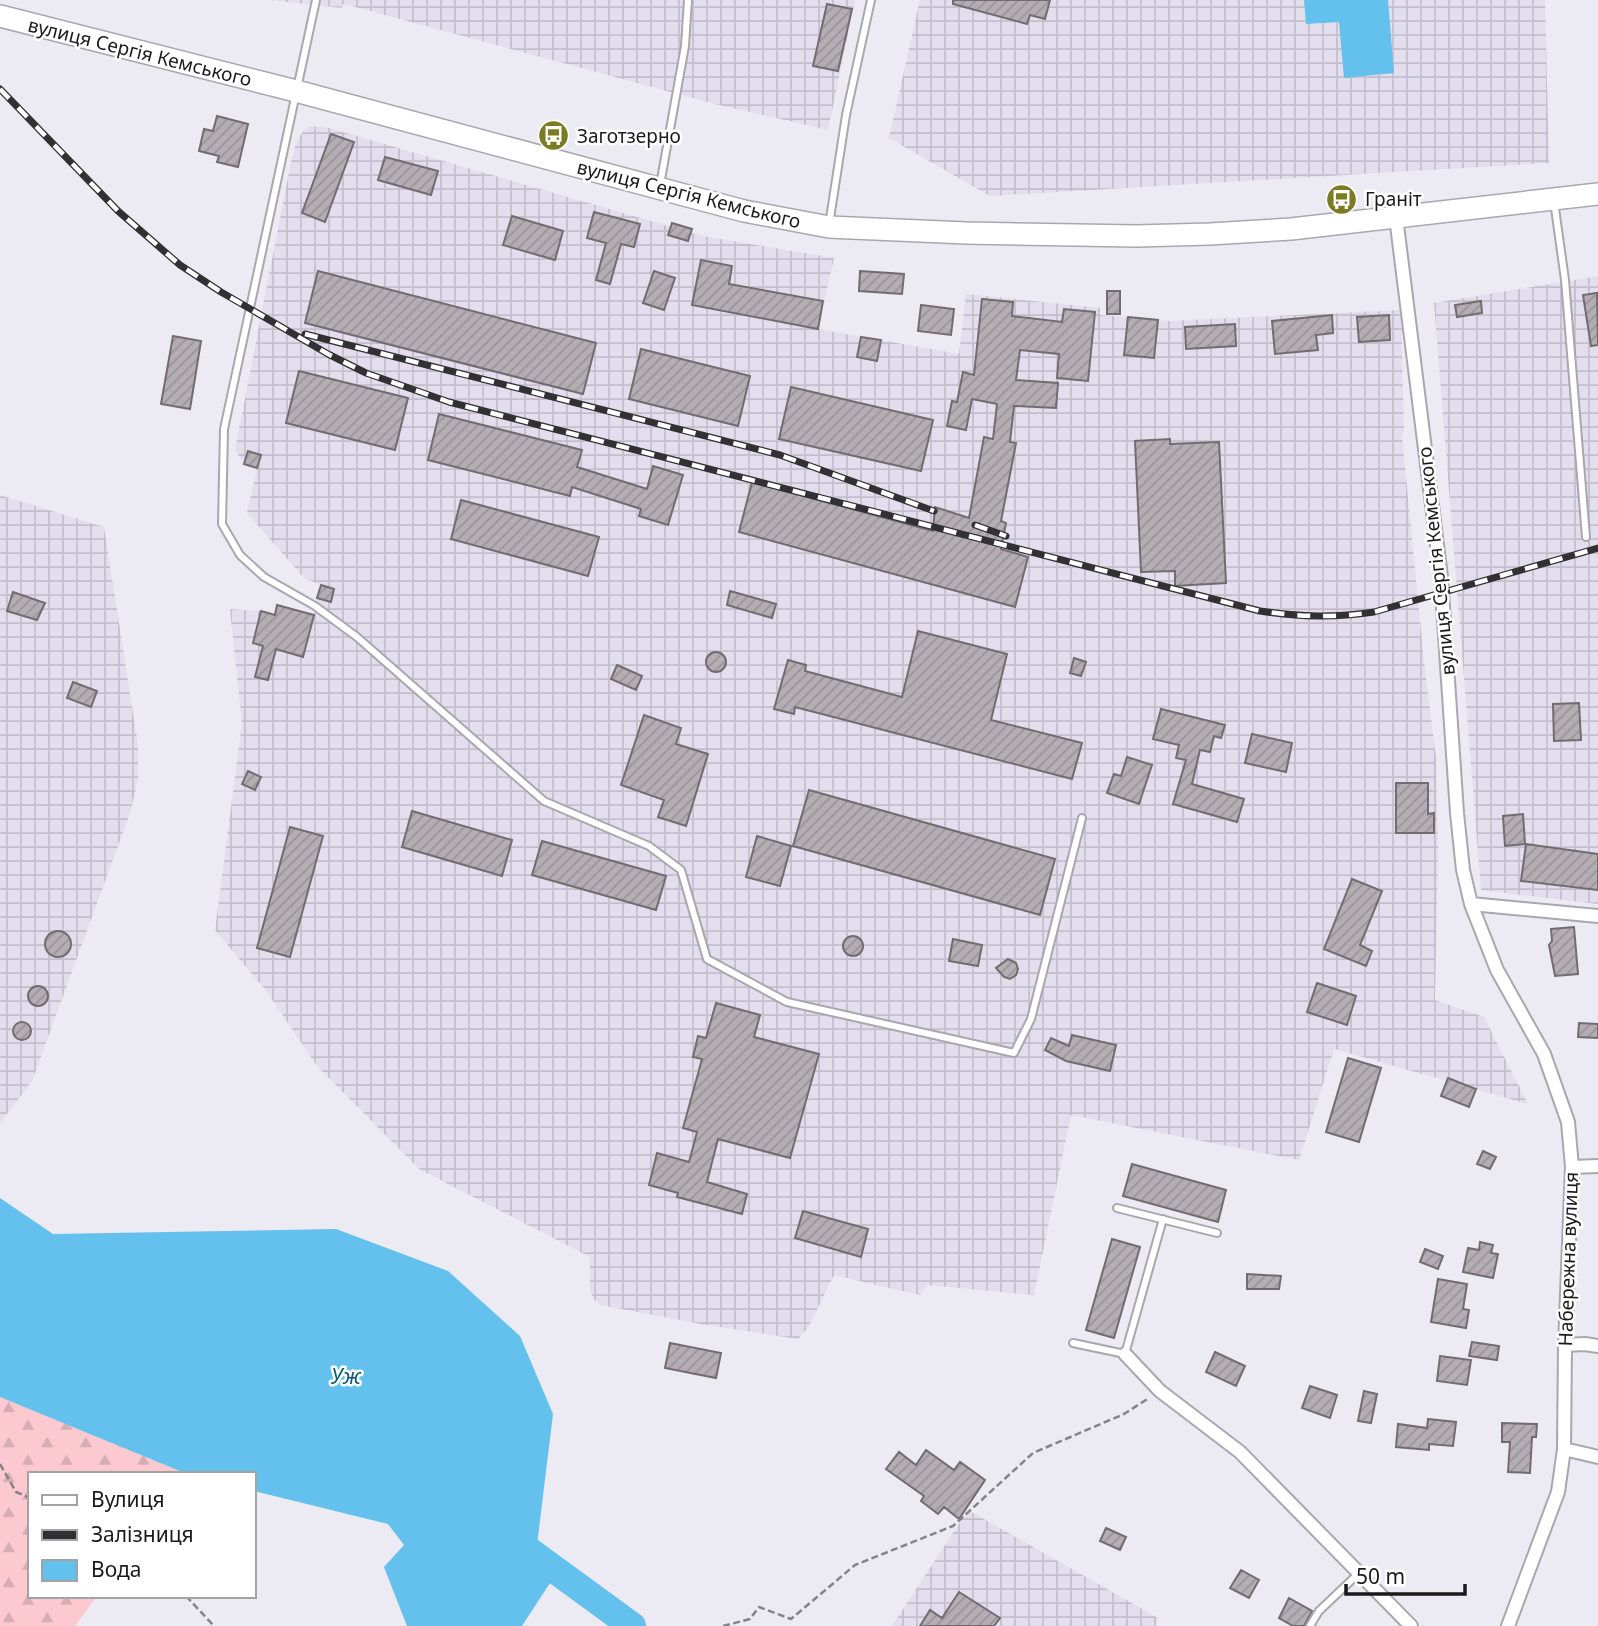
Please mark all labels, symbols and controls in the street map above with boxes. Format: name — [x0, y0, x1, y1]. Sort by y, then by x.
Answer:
street label: вулиця Сергія Кемського — [25, 12, 255, 92]
bus stop icon: Заготзерно — [537, 119, 571, 153]
place label: Заготзерно — [577, 123, 681, 149]
street label: вулиця Сергія Кемського — [574, 154, 804, 234]
bus stop icon: Граніт — [1325, 182, 1359, 216]
place label: Граніт — [1365, 186, 1422, 212]
street label: вулиця Сергія Кемського — [1411, 445, 1461, 677]
street label: Набережна вулиця — [1552, 1171, 1584, 1347]
water label: Уж — [331, 1362, 362, 1390]
legend — [28, 1472, 256, 1598]
text: Вулиця — [91, 1485, 165, 1513]
text: Залізниця — [91, 1520, 194, 1548]
scale bar — [1346, 1552, 1465, 1596]
text: Вода — [91, 1555, 141, 1583]
text: 50 m — [1356, 1562, 1405, 1590]

